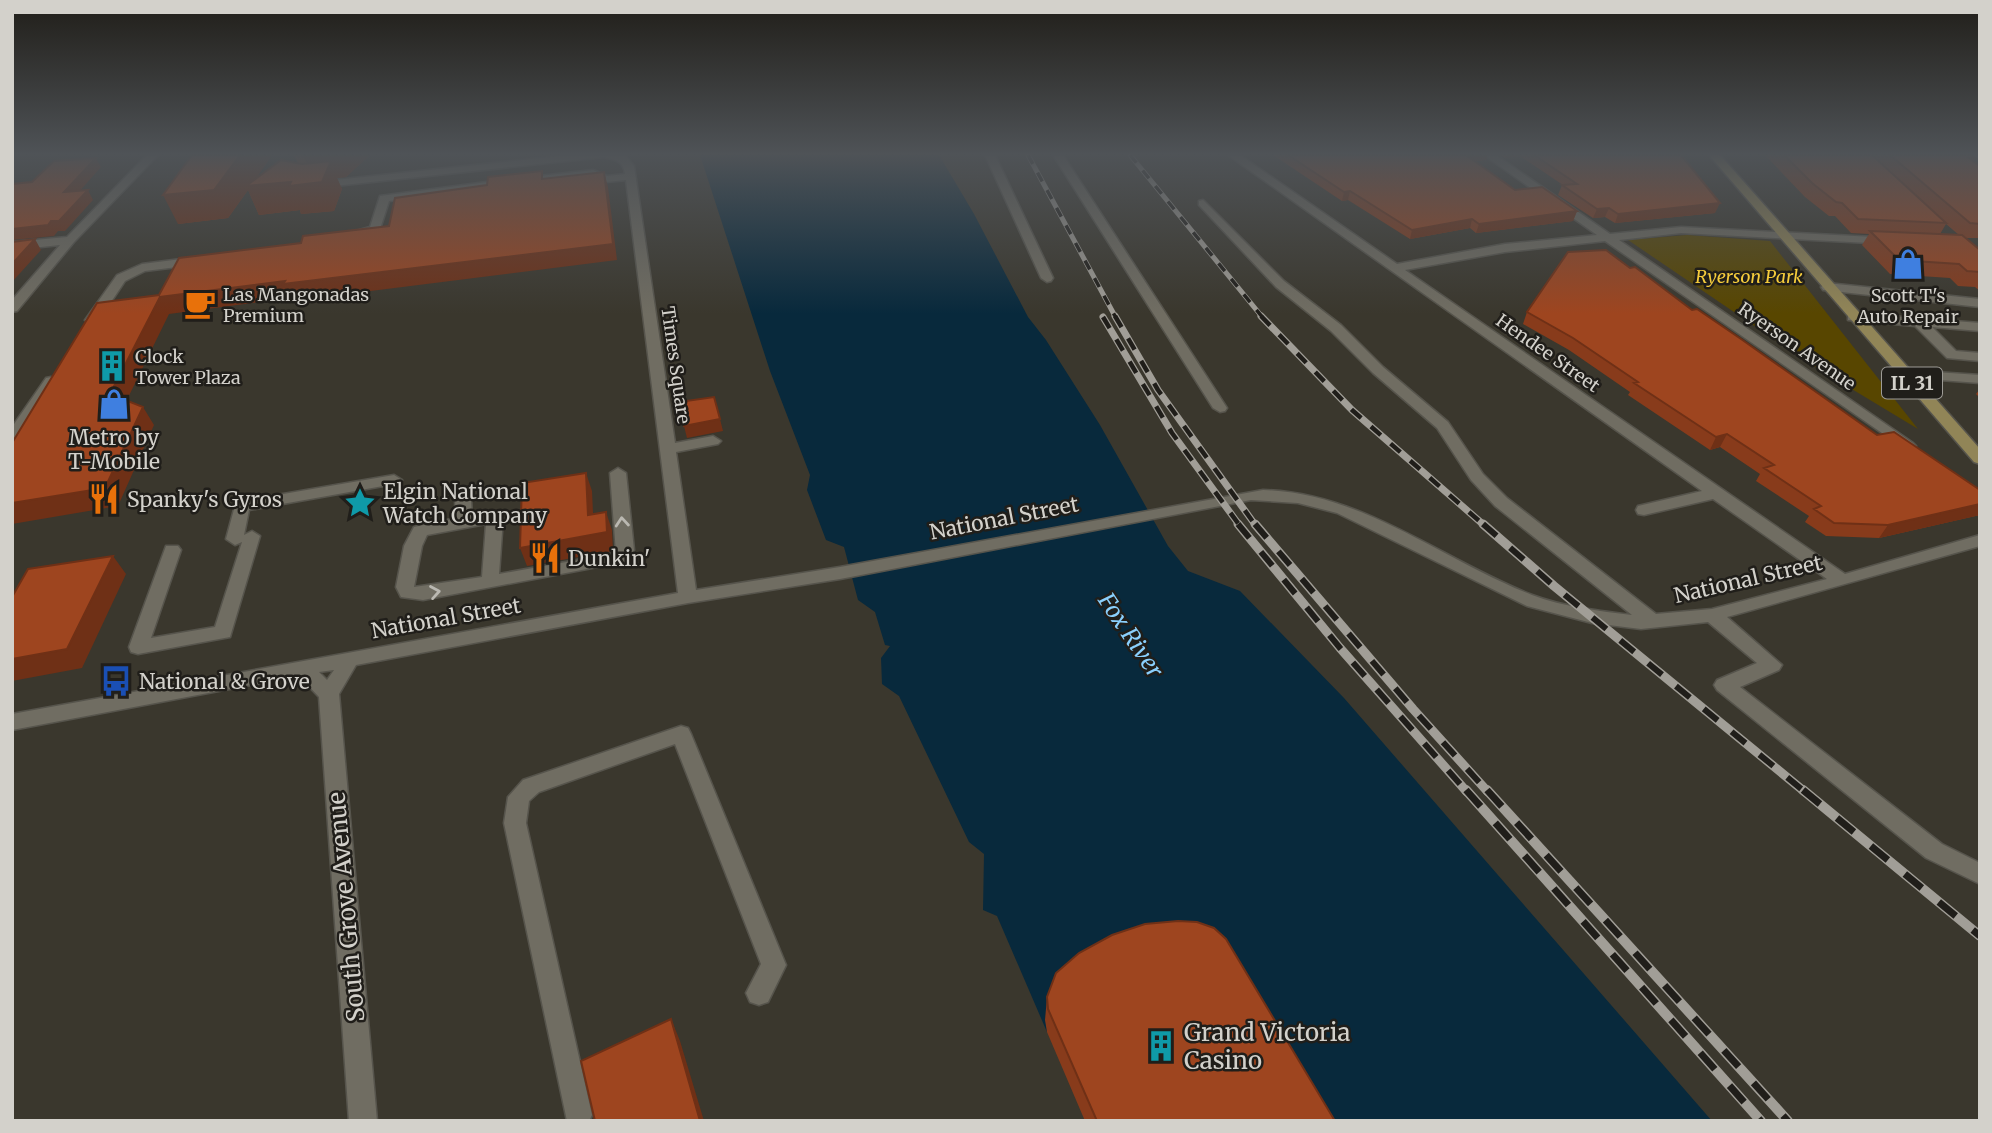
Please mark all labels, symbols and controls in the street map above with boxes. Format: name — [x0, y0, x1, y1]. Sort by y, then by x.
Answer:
shop icon: Scott T's Auto Repair — [1891, 247, 1925, 281]
park label: Ryerson Park — [1695, 265, 1803, 288]
place label: Las Mangonadas Premium — [223, 283, 369, 327]
place label: Scott T's Auto Repair — [1856, 284, 1959, 328]
cafe icon: Las Mangonadas Premium — [183, 287, 217, 321]
street label: Ryerson Avenue — [1734, 297, 1860, 395]
street label: Times Square — [656, 305, 696, 425]
street label: Hendee Street — [1492, 309, 1604, 397]
place label: Clock Tower Plaza — [135, 345, 241, 389]
building icon: Clock Tower Plaza — [95, 349, 129, 383]
road number: IL 31 — [1882, 368, 1942, 398]
shop icon: Metro by T-Mobile — [97, 387, 131, 421]
place label: Metro by T-Mobile — [68, 424, 160, 475]
place label: Elgin National Watch Company — [382, 478, 548, 529]
restaurant icon: Spanky's Gyros — [87, 482, 121, 516]
place label: Spanky's Gyros — [127, 486, 282, 513]
place icon: Elgin National Watch Company — [343, 486, 377, 520]
street label: National Street — [927, 490, 1081, 546]
one-way arrow — [615, 516, 630, 527]
restaurant icon: Dunkin' — [528, 541, 562, 575]
place label: Dunkin' — [568, 545, 650, 572]
street label: National Street — [1671, 549, 1825, 609]
one-way arrow — [429, 585, 440, 600]
water label: Fox River — [1092, 586, 1170, 683]
street label: National Street — [369, 592, 523, 644]
bus stop icon: National & Grove — [99, 664, 133, 698]
place label: National & Grove — [139, 668, 310, 695]
street label: South Grove Avenue — [320, 791, 372, 1023]
place label: Grand Victoria Casino — [1184, 1017, 1350, 1076]
building icon: Grand Victoria Casino — [1144, 1029, 1178, 1063]

